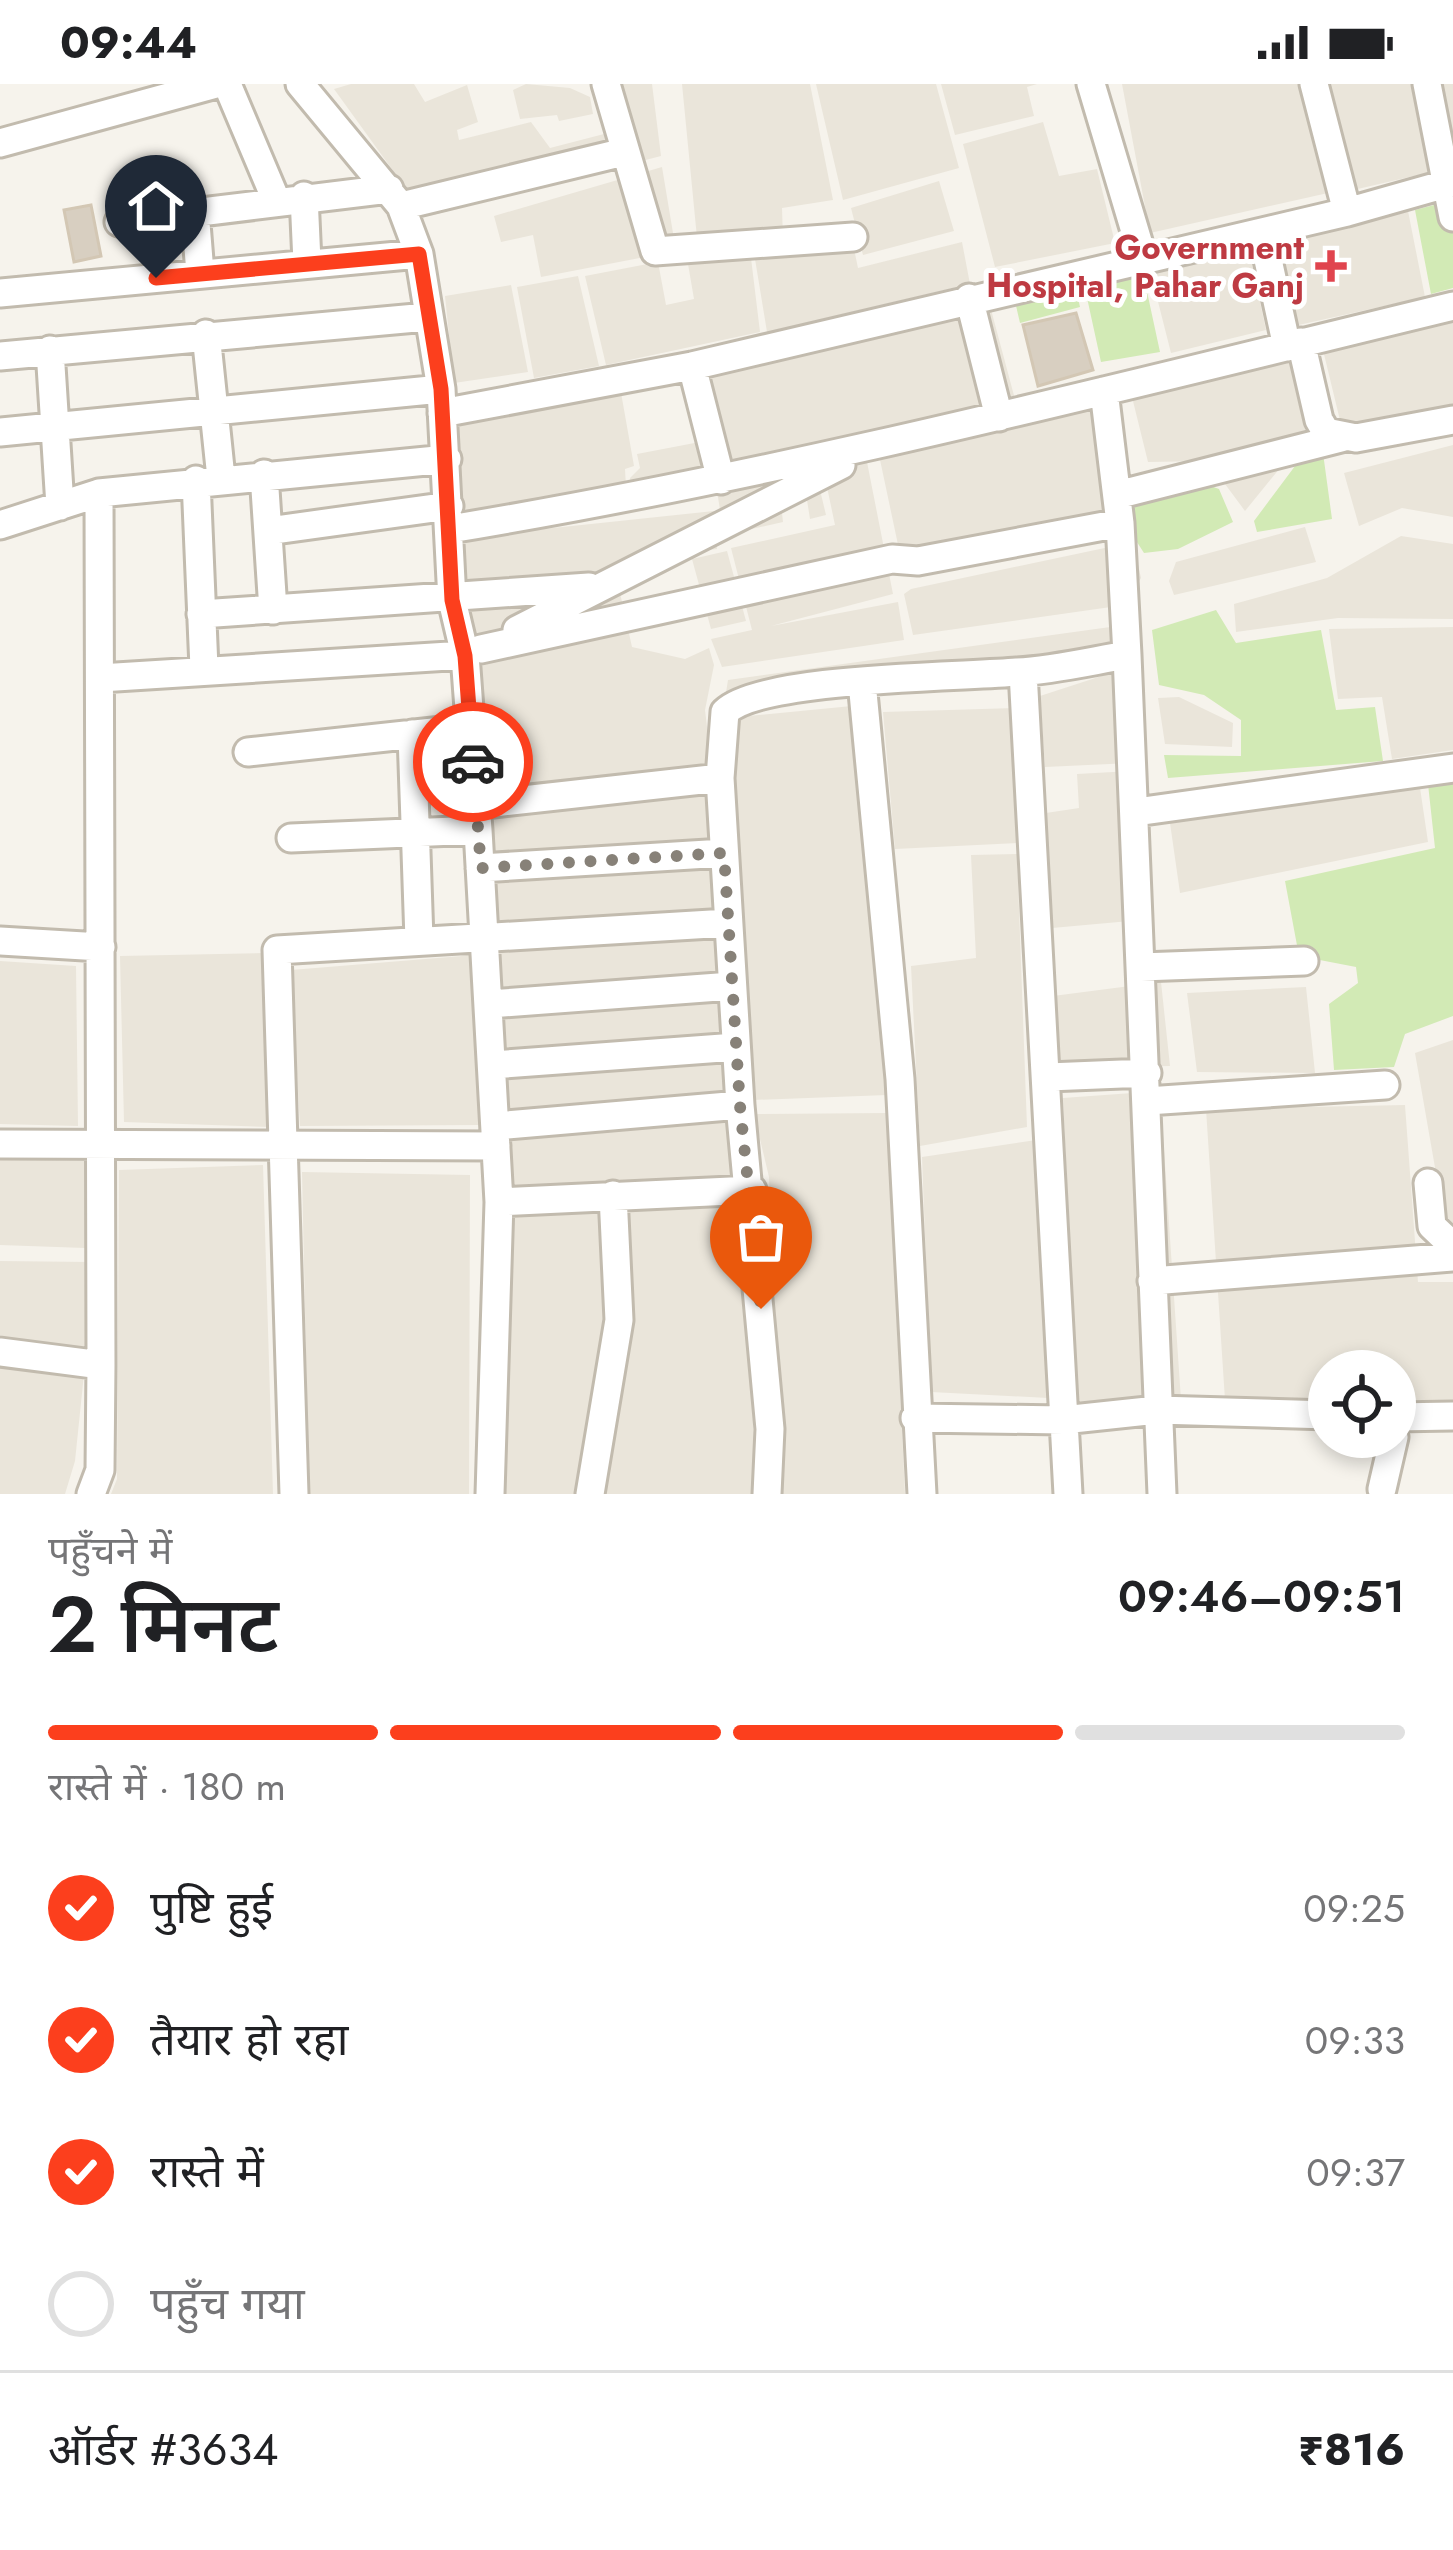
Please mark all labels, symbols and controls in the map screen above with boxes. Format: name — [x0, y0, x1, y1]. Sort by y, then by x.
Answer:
text: 09:44 — [60, 10, 197, 75]
pin — [105, 155, 207, 278]
icon: home — [123, 173, 189, 239]
place label: Government Hospital, Pahar Ganj — [986, 224, 1304, 309]
marker: Government Hospital, Pahar Ganj — [1315, 250, 1347, 282]
courier — [413, 702, 533, 822]
icon: car — [440, 729, 506, 795]
pin — [710, 1186, 812, 1309]
icon: bag — [728, 1204, 794, 1270]
map controls — [1308, 1350, 1416, 1458]
button: locate — [1308, 1350, 1416, 1458]
text: पहुँचने में — [48, 1522, 172, 1579]
text: 09:46–09:51 — [1118, 1564, 1405, 1629]
text: 2 मिनट — [48, 1569, 279, 1681]
text: रास्ते में · 180 m — [48, 1758, 286, 1815]
icon: check — [48, 1875, 114, 1941]
text: पुष्टि हुई — [150, 1875, 273, 1940]
text: 09:25 — [1303, 1880, 1405, 1937]
icon: check — [48, 2007, 114, 2073]
text: तैयार हो रहा — [150, 2007, 348, 2072]
text: 09:33 — [1305, 2012, 1405, 2069]
icon: check — [48, 2139, 114, 2205]
text: रास्ते में — [150, 2139, 264, 2204]
text: 09:37 — [1306, 2144, 1405, 2201]
text: पहुँच गया — [150, 2271, 305, 2336]
text: ऑर्डर #3634 — [48, 2417, 279, 2482]
text: ₹816 — [1298, 2417, 1405, 2482]

